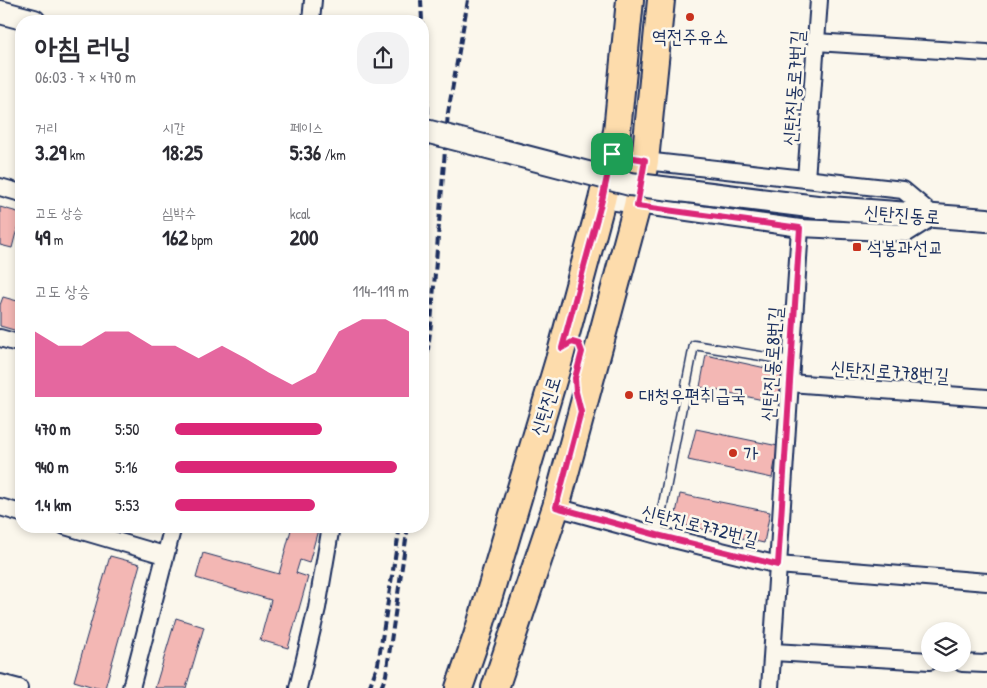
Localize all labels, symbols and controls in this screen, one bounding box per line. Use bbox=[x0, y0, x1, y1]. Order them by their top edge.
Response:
marker: 역전주유소 bbox=[684, 11, 696, 23]
place label: 역전주유소 bbox=[652, 23, 728, 49]
text: 아침 러닝 bbox=[35, 28, 132, 66]
street label: 신탄진동로7번길 bbox=[776, 29, 810, 147]
button: share bbox=[357, 32, 409, 84]
text: 06:03 · 7 × 470 m bbox=[35, 66, 136, 88]
text: 거리 bbox=[35, 118, 58, 137]
text: 시간 bbox=[162, 118, 185, 137]
text: 페이스 bbox=[290, 118, 323, 137]
pin bbox=[591, 133, 633, 175]
text: 3.29 bbox=[35, 138, 66, 167]
text: 18:25 bbox=[162, 138, 203, 167]
text: 5:36 bbox=[290, 138, 321, 167]
icon: arrive bbox=[598, 140, 626, 168]
text: km bbox=[66, 145, 85, 164]
text: /km bbox=[321, 145, 346, 164]
street label: 신탄진동로 bbox=[863, 198, 941, 230]
text: 고도 상승 bbox=[35, 203, 83, 222]
text: 심박수 bbox=[162, 203, 196, 222]
text: kcal bbox=[290, 204, 310, 223]
text: 49 bbox=[35, 223, 51, 252]
text: 162 bbox=[162, 223, 188, 252]
text: 200 bbox=[290, 223, 318, 252]
text: m bbox=[51, 230, 63, 249]
text: bpm bbox=[188, 230, 213, 249]
place label: 석봉과선교 bbox=[867, 234, 943, 260]
marker: 석봉과선교 bbox=[851, 241, 863, 253]
text: 고도 상승 bbox=[35, 280, 90, 302]
text: 114–119 m bbox=[353, 280, 409, 302]
street label: 신탄진동로8번길 bbox=[754, 306, 788, 422]
street label: 신탄진로778번길 bbox=[830, 354, 950, 388]
street label: 신탄진로 bbox=[524, 373, 566, 439]
place label: 대청우편취급국 bbox=[639, 382, 746, 408]
marker: 대청우편취급국 bbox=[623, 389, 635, 401]
text: 470 m bbox=[35, 418, 71, 440]
text: 5:50 bbox=[115, 418, 139, 440]
place label: 가 bbox=[743, 440, 759, 466]
marker: 가 bbox=[727, 447, 739, 459]
text: 940 m bbox=[35, 456, 69, 478]
text: 5:16 bbox=[115, 456, 138, 478]
text: 1.4 km bbox=[35, 494, 71, 516]
text: 5:53 bbox=[115, 494, 139, 516]
street label: 신탄진로772번길 bbox=[639, 498, 761, 552]
map controls bbox=[921, 622, 971, 672]
button: layers bbox=[921, 622, 971, 672]

